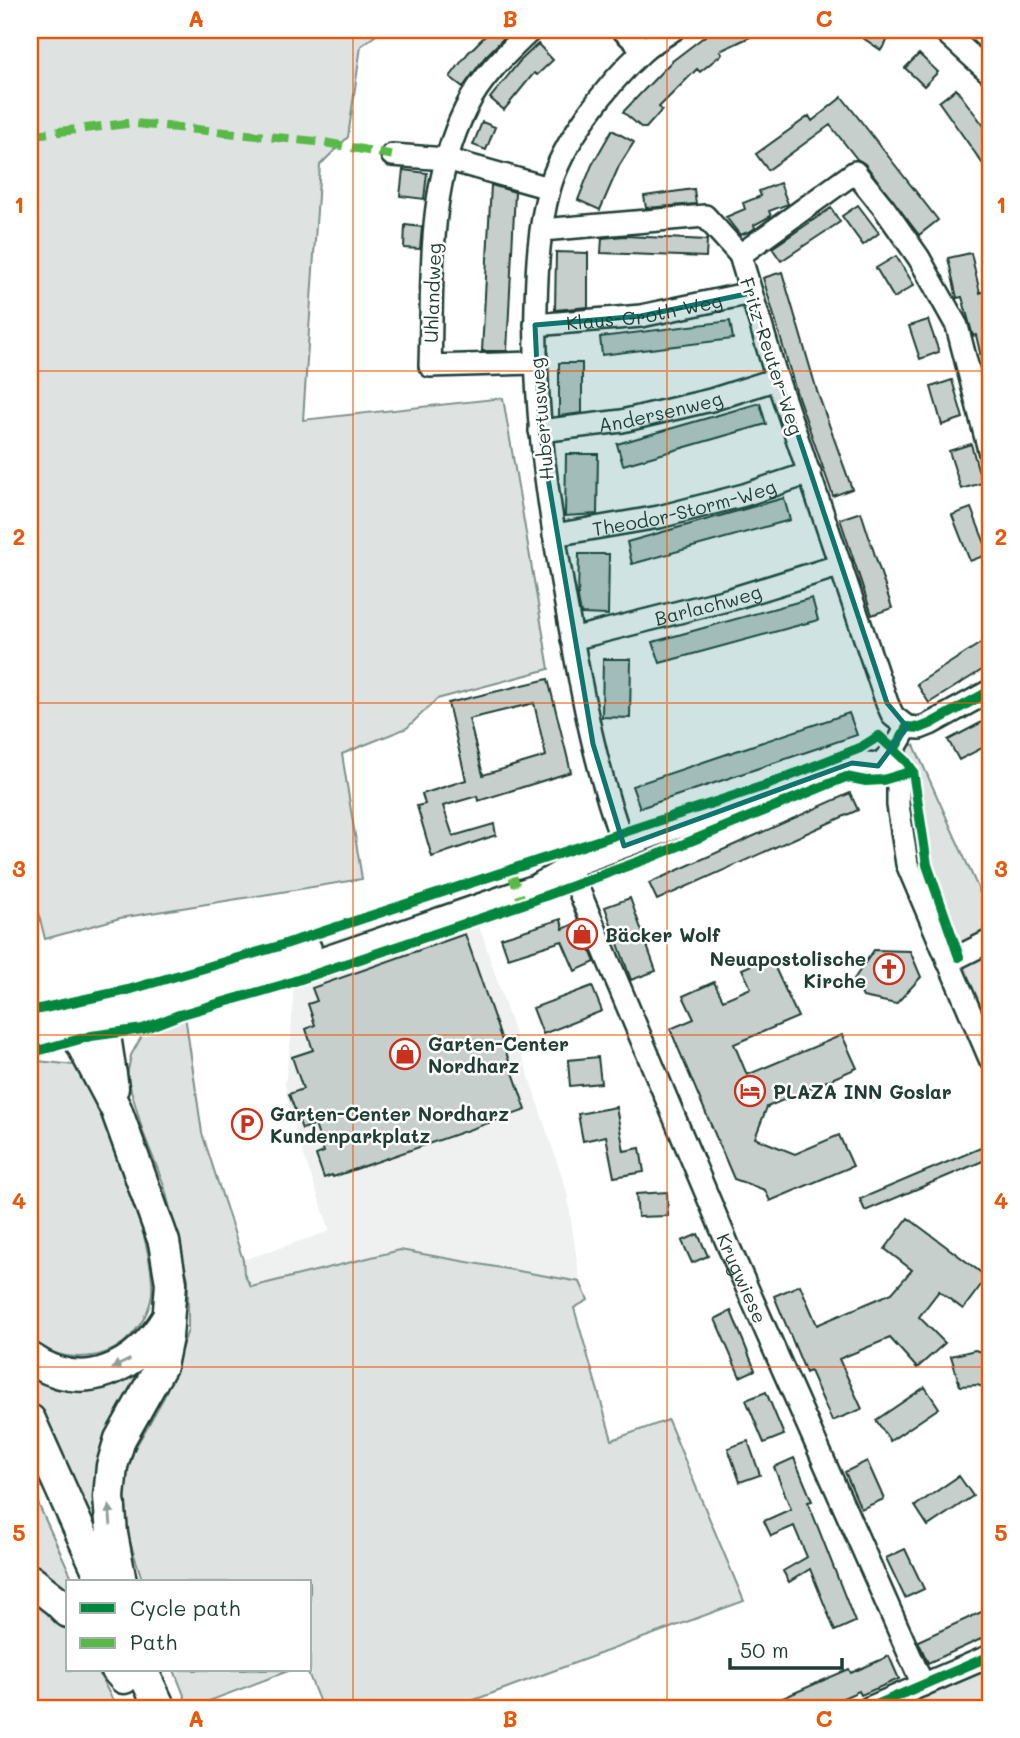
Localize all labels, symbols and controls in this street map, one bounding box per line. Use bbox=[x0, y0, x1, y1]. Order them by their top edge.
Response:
text: A bbox=[188, 3, 204, 33]
text: B bbox=[502, 3, 518, 33]
text: C bbox=[815, 3, 833, 33]
text: 1 bbox=[14, 189, 24, 219]
text: 1 bbox=[996, 189, 1006, 219]
street label: Uhlandweg bbox=[418, 243, 446, 343]
street label: Fritz-Reuter-Weg bbox=[735, 274, 809, 438]
street label: Klaus-Groth-Weg bbox=[565, 287, 724, 335]
street label: Hubertusweg bbox=[523, 357, 559, 481]
street label: Andersenweg bbox=[597, 385, 725, 436]
street label: Theodor-Storm-Weg bbox=[590, 473, 779, 541]
text: 2 bbox=[13, 521, 25, 551]
text: 2 bbox=[995, 521, 1007, 551]
street label: Barlachweg bbox=[652, 578, 764, 630]
text: 3 bbox=[12, 853, 26, 883]
text: 3 bbox=[994, 853, 1008, 883]
shop icon: Bäcker Wolf bbox=[565, 917, 599, 951]
place label: Bäcker Wolf bbox=[605, 922, 721, 947]
place label: Neuapostolische Kirche bbox=[710, 946, 866, 993]
church icon: Neuapostolische Kirche bbox=[872, 952, 906, 986]
place label: Garten-Center Nordharz bbox=[428, 1031, 569, 1078]
shop icon: Garten-Center Nordharz bbox=[388, 1037, 422, 1071]
hotel icon: PLAZA INN Goslar bbox=[733, 1074, 767, 1108]
place label: PLAZA INN Goslar bbox=[773, 1079, 952, 1104]
place label: Garten-Center Nordharz Kundenparkplatz bbox=[270, 1101, 509, 1148]
parking icon: Garten-Center Nordharz Kundenparkplatz bbox=[230, 1107, 264, 1141]
text: 4 bbox=[12, 1185, 26, 1215]
text: 4 bbox=[994, 1185, 1008, 1215]
street label: Krugwiese bbox=[712, 1229, 773, 1327]
one-way arrow bbox=[111, 1359, 131, 1370]
one-way arrow bbox=[104, 1504, 115, 1526]
text: 5 bbox=[12, 1517, 26, 1547]
text: 5 bbox=[994, 1517, 1008, 1547]
legend bbox=[66, 1580, 312, 1672]
text: Cycle path bbox=[130, 1594, 240, 1621]
scale bar bbox=[730, 1626, 842, 1670]
text: Path bbox=[130, 1628, 177, 1655]
text: 50 m bbox=[740, 1636, 789, 1663]
text: A bbox=[188, 1703, 204, 1733]
text: B bbox=[502, 1703, 518, 1733]
text: C bbox=[815, 1703, 833, 1733]

